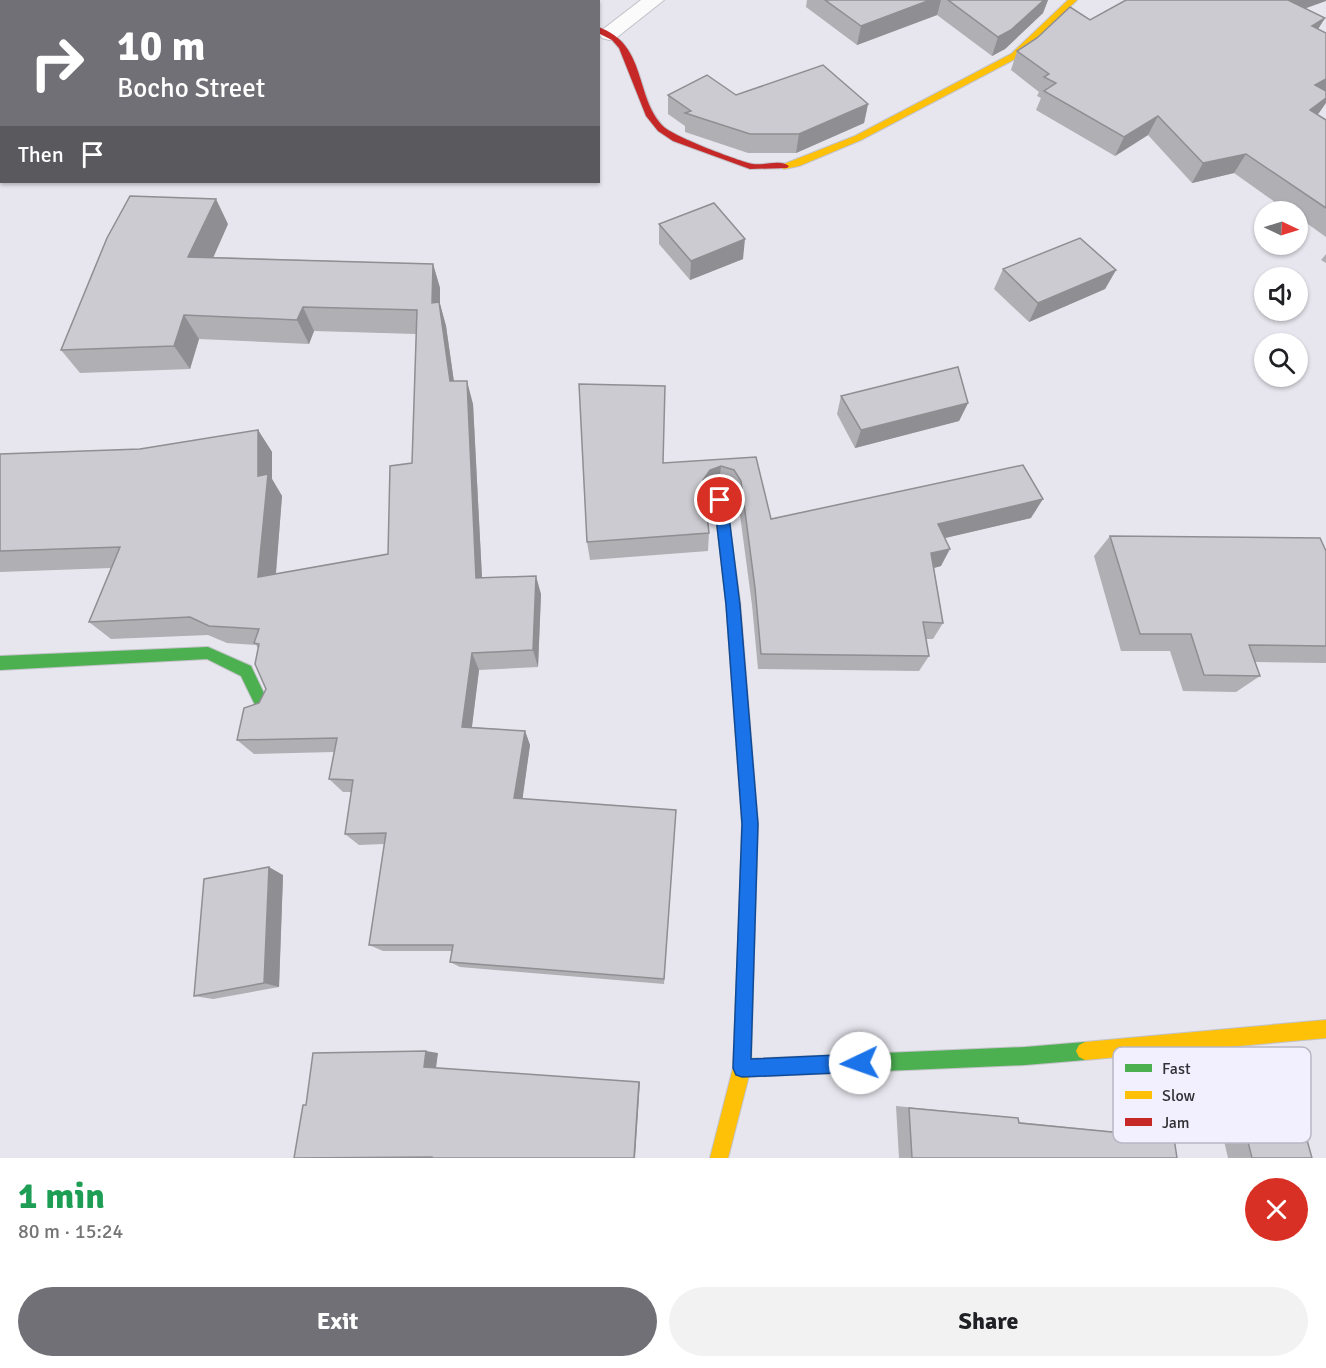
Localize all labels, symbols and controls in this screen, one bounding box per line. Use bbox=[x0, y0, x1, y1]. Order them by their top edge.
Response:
text: 10 m bbox=[117, 21, 206, 72]
icon: right bbox=[18, 24, 96, 102]
text: Bocho Street bbox=[117, 72, 265, 105]
icon: arrive bbox=[76, 138, 109, 171]
text: Then bbox=[18, 141, 64, 168]
north arrow bbox=[1254, 201, 1308, 255]
map controls bbox=[1254, 201, 1308, 387]
button: sound bbox=[1254, 267, 1308, 321]
button: search bbox=[1254, 333, 1308, 387]
pin bbox=[694, 474, 745, 525]
icon: arrive bbox=[703, 483, 736, 516]
position arrow bbox=[828, 1031, 892, 1095]
legend bbox=[1113, 1047, 1311, 1143]
text: Fast bbox=[1162, 1059, 1191, 1079]
text: Slow bbox=[1162, 1086, 1196, 1106]
text: Jam bbox=[1162, 1113, 1190, 1133]
text: 1 min bbox=[18, 1174, 105, 1219]
button: close bbox=[1245, 1178, 1308, 1241]
text: 80 m · 15:24 bbox=[18, 1219, 123, 1244]
button: Exit bbox=[18, 1287, 657, 1356]
button: Share bbox=[669, 1287, 1308, 1356]

